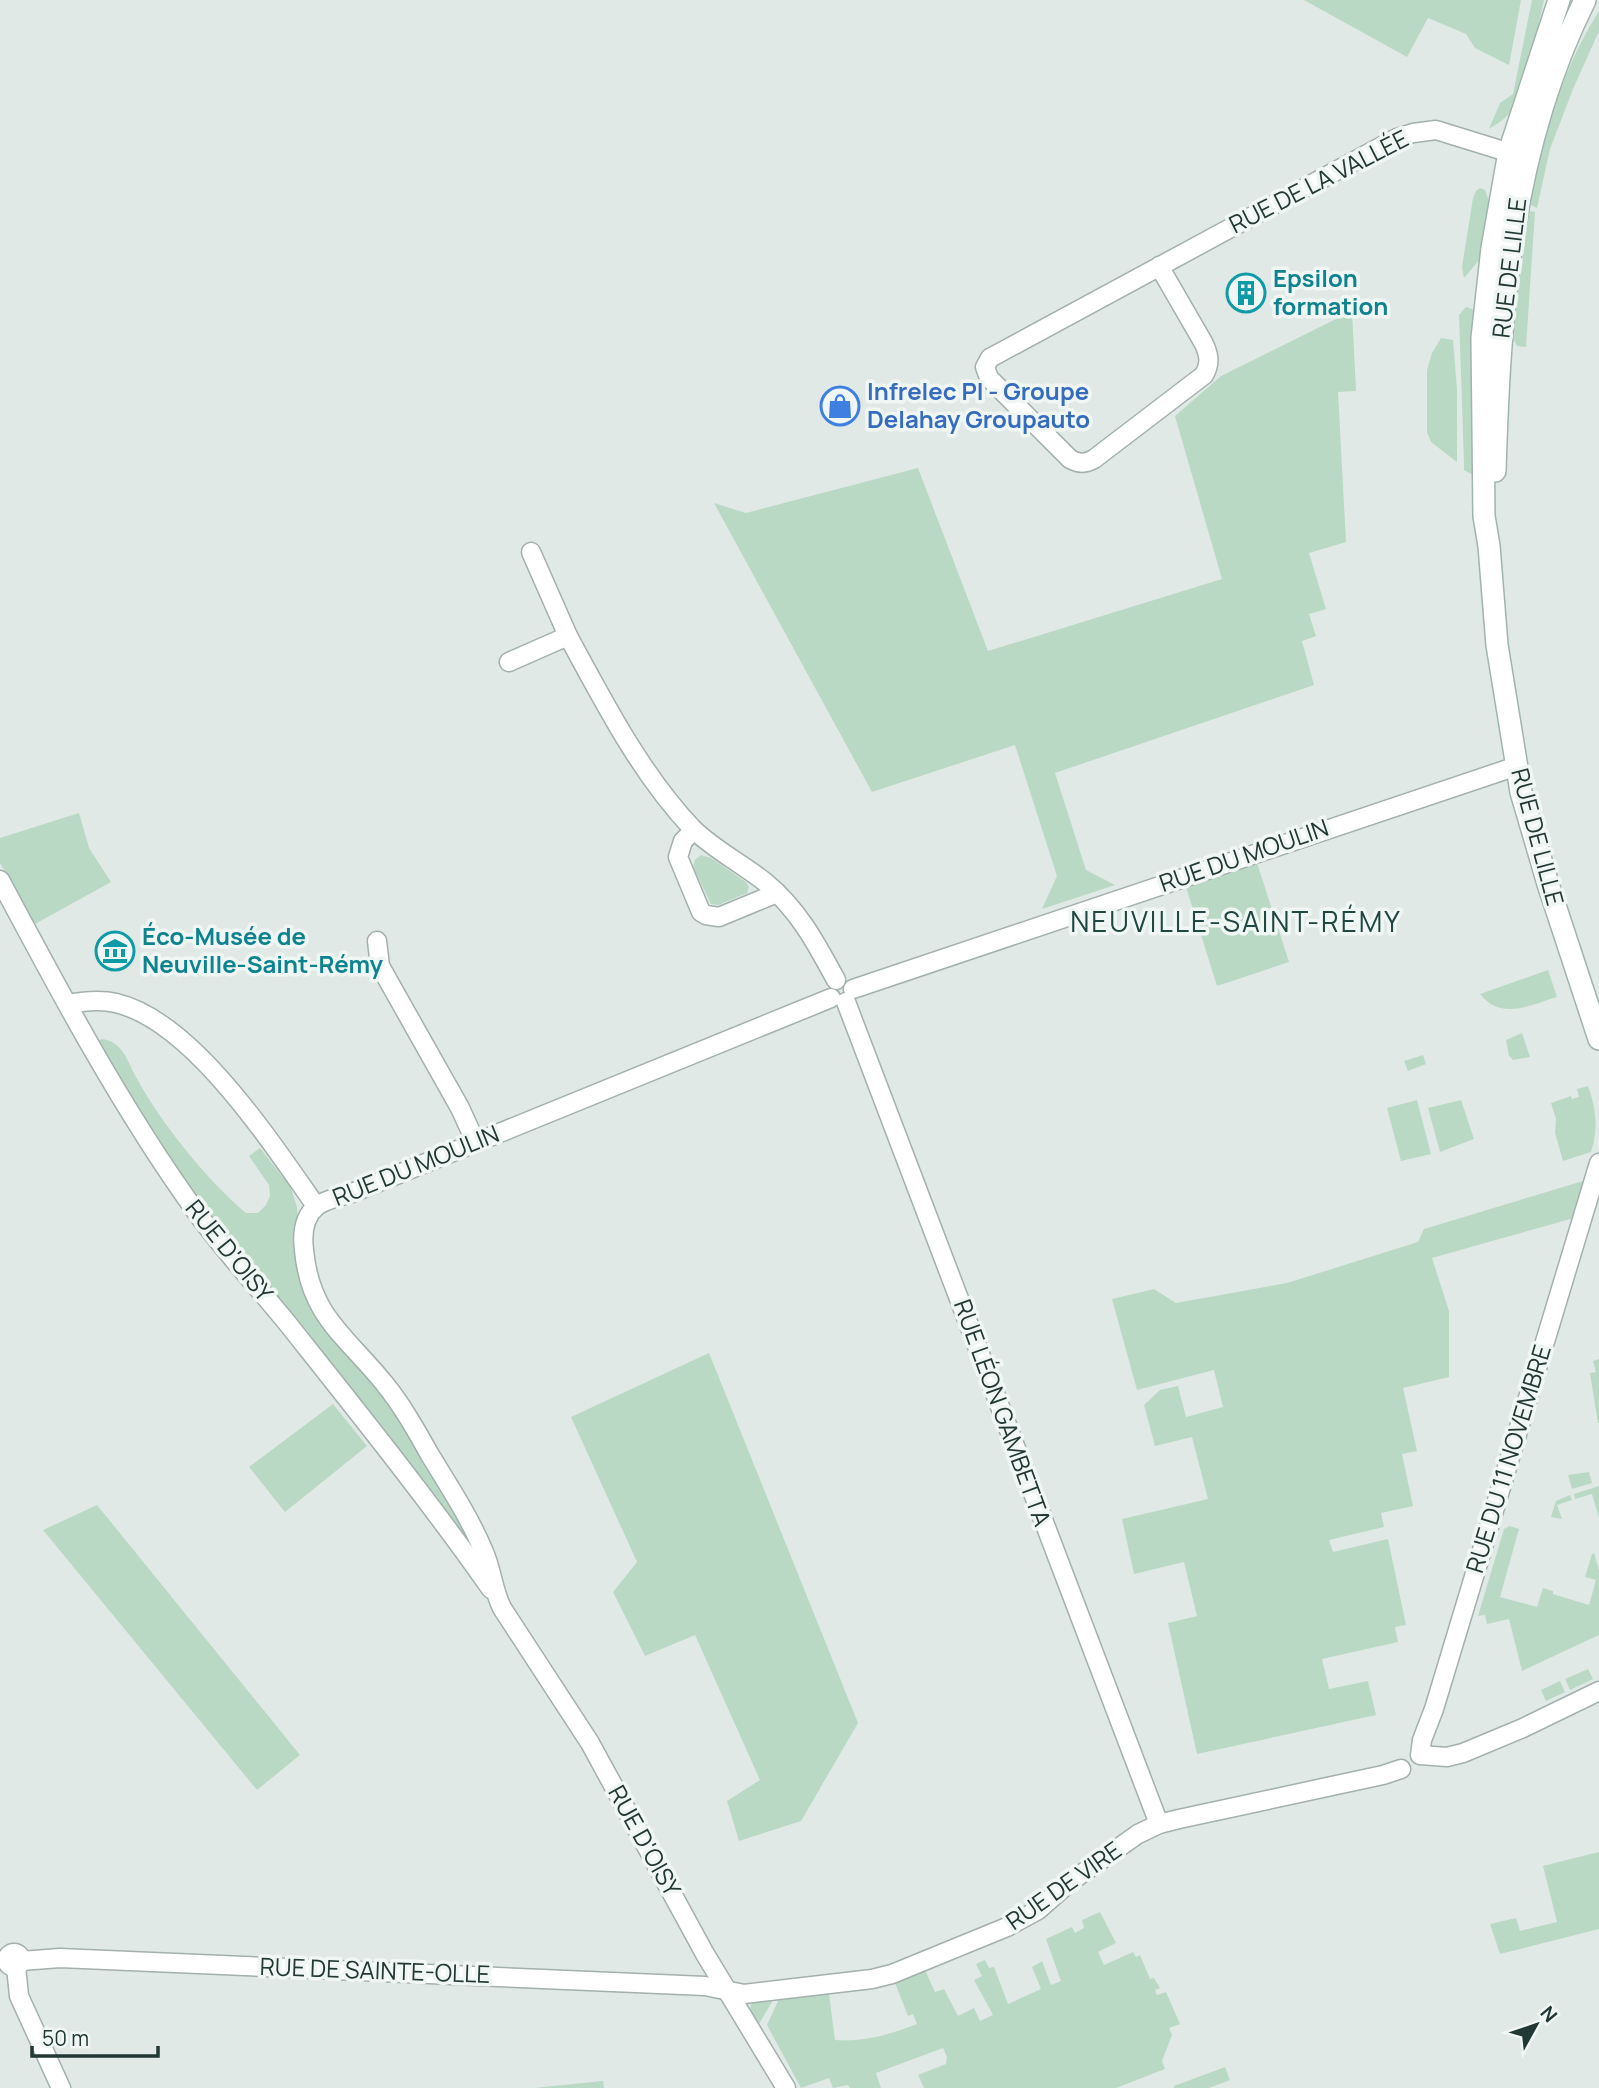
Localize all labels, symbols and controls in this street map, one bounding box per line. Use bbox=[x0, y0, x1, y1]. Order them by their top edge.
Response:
street label: RUE DE LA VALLÉE bbox=[1223, 121, 1414, 240]
street label: RUE DE LILLE bbox=[1484, 196, 1533, 340]
place label: Epsilon formation bbox=[1273, 261, 1388, 322]
building icon: Epsilon formation bbox=[1225, 272, 1267, 314]
place label: Infrelec Pl - Groupe Delahay Groupauto bbox=[867, 374, 1090, 435]
shop icon: Infrelec Pl - Groupe Delahay Groupauto bbox=[819, 385, 861, 427]
street label: RUE DE LILLE bbox=[1504, 764, 1573, 909]
street label: RUE DU MOULIN bbox=[1155, 810, 1333, 899]
district label: NEUVILLE-SAINT-RÉMY bbox=[1070, 902, 1402, 940]
place label: Éco-Musée de Neuville-Saint-Rémy bbox=[142, 919, 384, 980]
museum icon: Éco-Musée de Neuville-Saint-Rémy bbox=[94, 930, 136, 972]
street label: RUE DU MOULIN bbox=[327, 1116, 504, 1213]
street label: RUE D'OISY bbox=[179, 1192, 282, 1308]
street label: RUE LÉON GAMBETTA bbox=[947, 1294, 1060, 1531]
street label: RUE DU 11 NOVEMBRE bbox=[1457, 1341, 1558, 1577]
street label: RUE D'OISY bbox=[601, 1779, 690, 1902]
street label: RUE DE VIRE bbox=[999, 1833, 1127, 1937]
street label: RUE DE SAINTE-OLLE bbox=[259, 1949, 491, 1990]
north arrow bbox=[1501, 1990, 1571, 2060]
text: N bbox=[1535, 2000, 1563, 2028]
scale bar bbox=[32, 2014, 158, 2058]
text: 50 m bbox=[42, 2024, 89, 2052]

